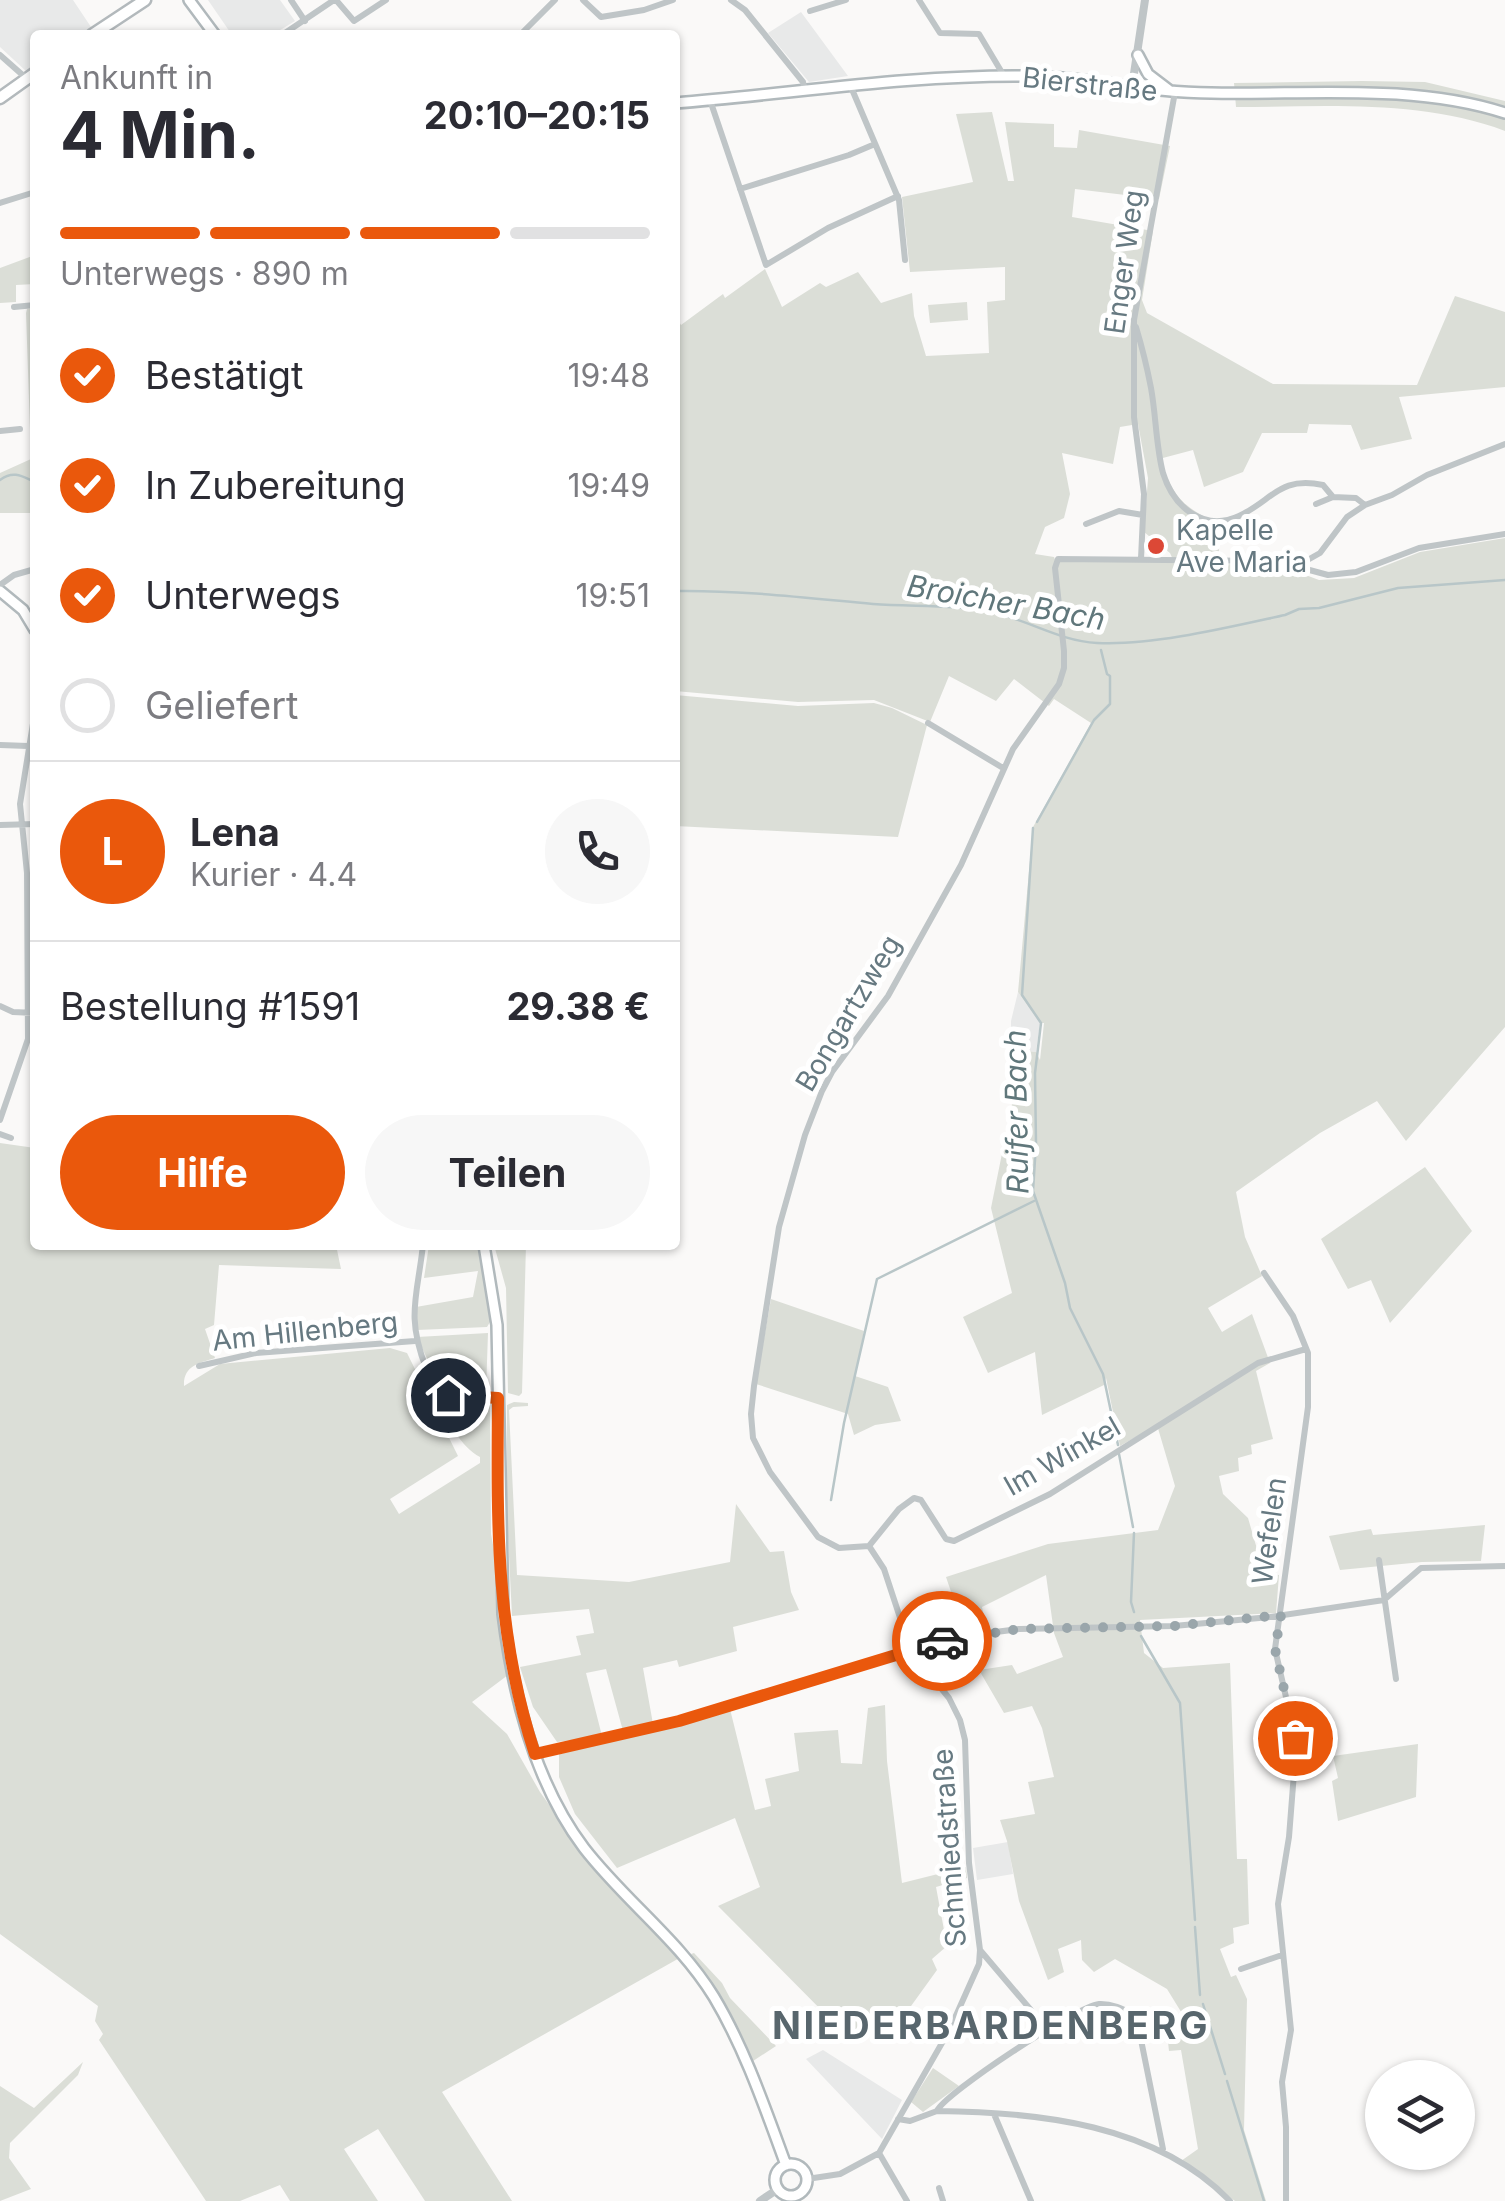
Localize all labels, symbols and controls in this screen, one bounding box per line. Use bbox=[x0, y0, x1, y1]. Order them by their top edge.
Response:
text: Ankunft in bbox=[60, 58, 213, 97]
street label: Bierstraße bbox=[1021, 60, 1159, 108]
text: 20:10–20:15 bbox=[424, 92, 650, 138]
text: 4 Min. bbox=[60, 95, 260, 174]
street label: Enger Weg bbox=[1097, 188, 1151, 336]
text: Unterwegs · 890 m bbox=[60, 254, 349, 293]
icon: check bbox=[60, 348, 115, 403]
text: Bestätigt bbox=[145, 352, 303, 398]
text: 19:48 bbox=[567, 356, 650, 395]
icon: check bbox=[60, 458, 115, 513]
text: In Zubereitung bbox=[145, 462, 406, 508]
text: 19:49 bbox=[567, 466, 650, 505]
place label: Kapelle Ave Maria bbox=[1176, 513, 1307, 579]
marker: Kapelle Ave Maria bbox=[1145, 535, 1167, 557]
water label: Broicher Bach bbox=[904, 567, 1108, 637]
icon: check bbox=[60, 568, 115, 623]
text: Unterwegs bbox=[145, 572, 341, 618]
text: 19:51 bbox=[575, 576, 650, 615]
text: Geliefert bbox=[145, 682, 299, 728]
button: phone bbox=[545, 799, 650, 904]
text: Lena bbox=[190, 809, 280, 855]
text: L bbox=[102, 828, 123, 874]
text: Kurier · 4.4 bbox=[190, 855, 357, 894]
street label: Bongartzweg bbox=[788, 929, 908, 1097]
text: Bestellung #1591 bbox=[60, 983, 360, 1029]
text: 29.38 € bbox=[506, 983, 650, 1029]
water label: Ruifer Bach bbox=[997, 1029, 1035, 1195]
button: Hilfe bbox=[60, 1115, 345, 1230]
button: Teilen bbox=[365, 1115, 650, 1230]
street label: Am Hillenberg bbox=[210, 1304, 400, 1358]
pin bbox=[406, 1353, 491, 1438]
icon: home bbox=[421, 1368, 476, 1423]
street label: Im Winkel bbox=[998, 1409, 1126, 1503]
street label: Wefelen bbox=[1245, 1475, 1293, 1587]
courier bbox=[892, 1591, 992, 1691]
icon: car bbox=[915, 1614, 970, 1669]
pin bbox=[1253, 1696, 1338, 1781]
icon: bag bbox=[1268, 1711, 1323, 1766]
street label: Schmiedstraße bbox=[925, 1748, 973, 1948]
district label: NIEDERBARDENBERG bbox=[772, 2002, 1210, 2048]
map controls bbox=[1365, 2060, 1475, 2170]
button: layers bbox=[1365, 2060, 1475, 2170]

